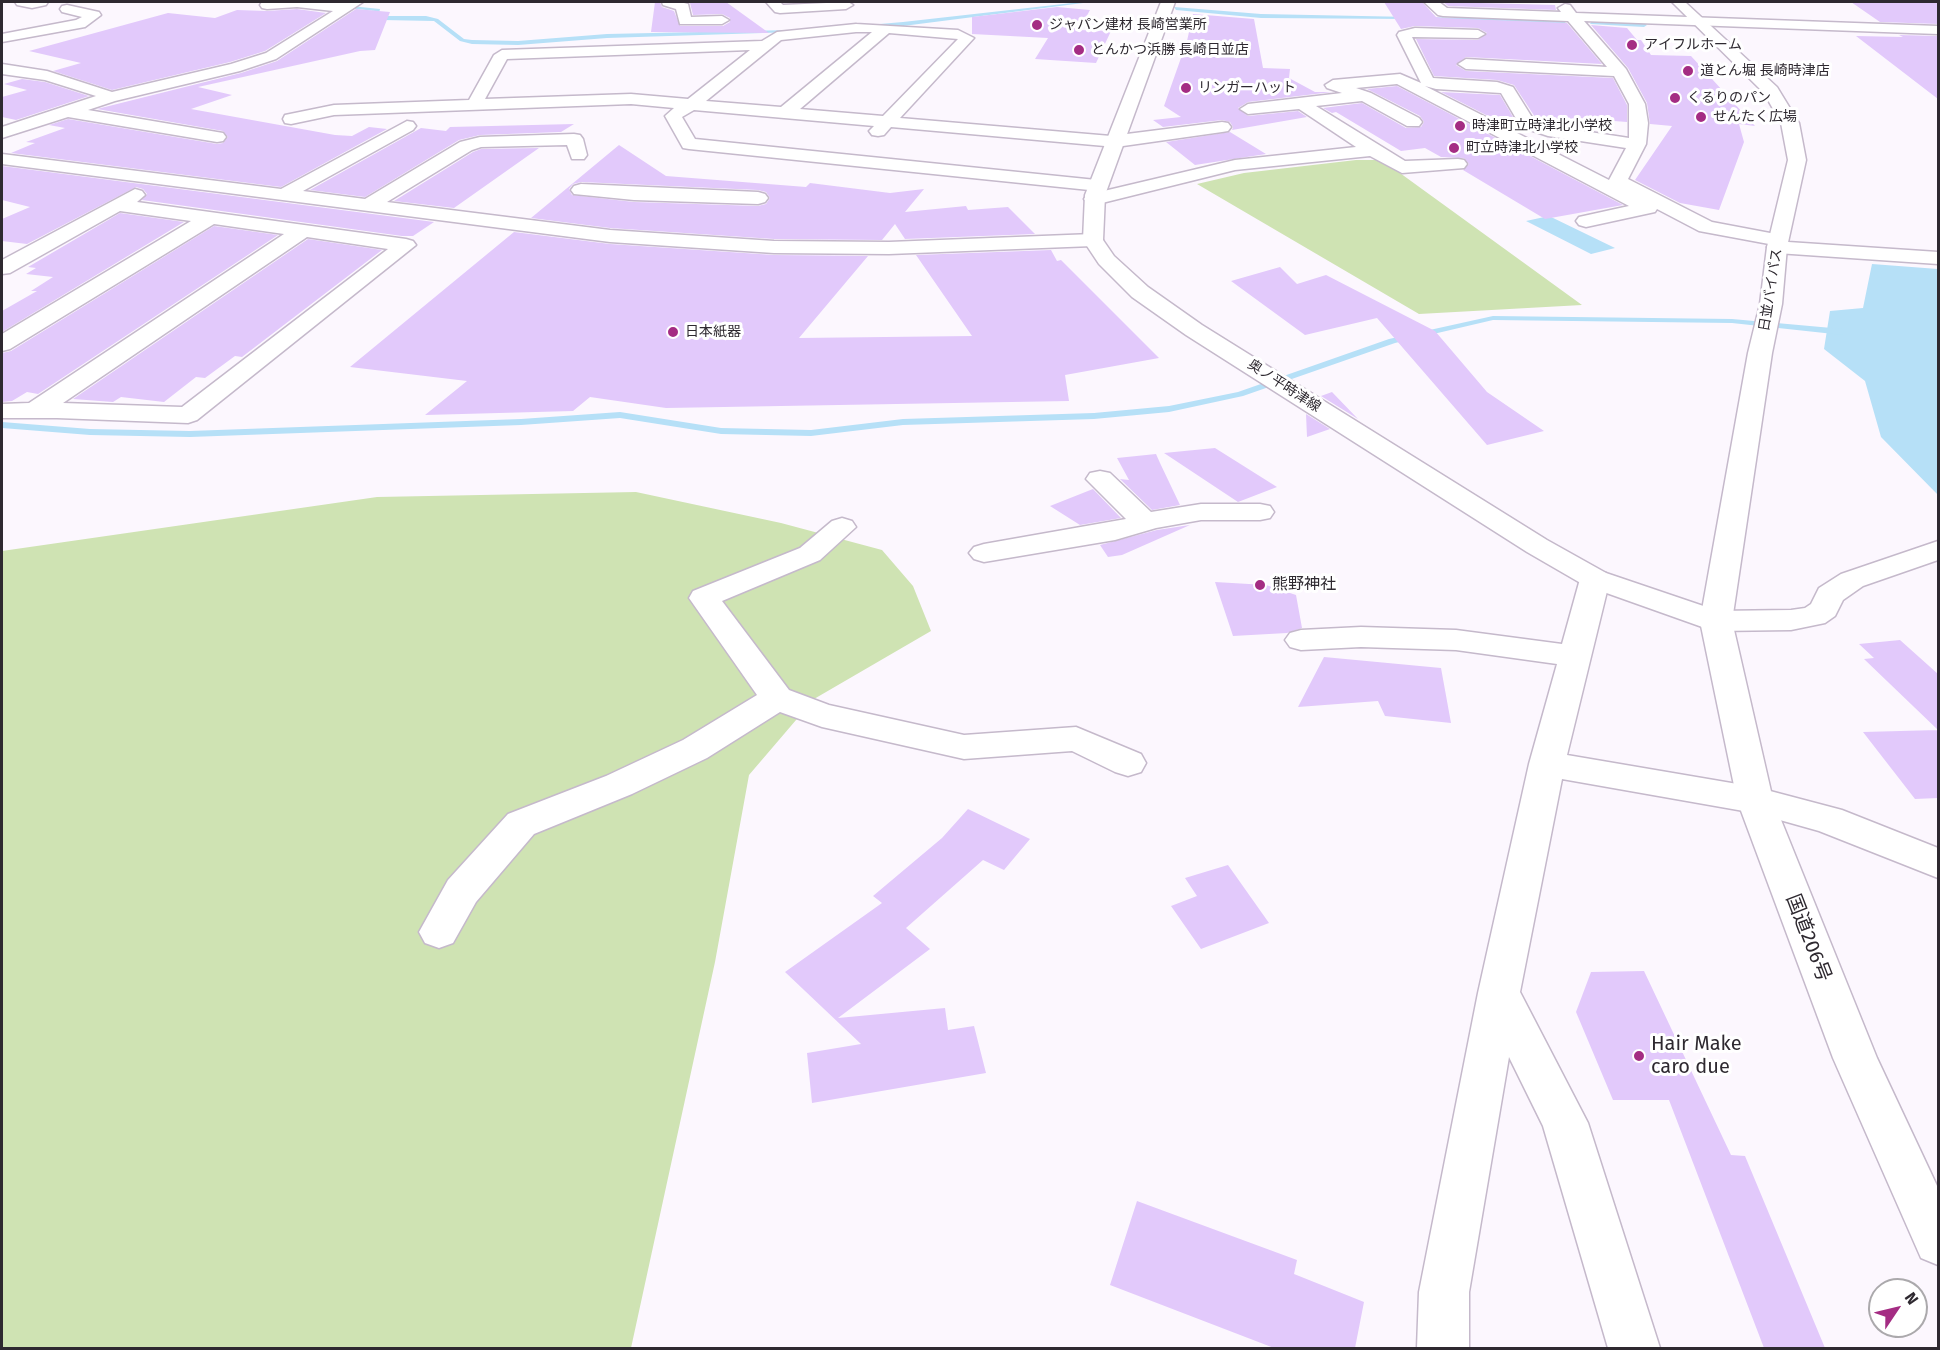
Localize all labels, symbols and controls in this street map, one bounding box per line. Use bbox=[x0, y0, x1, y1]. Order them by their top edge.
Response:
place label: ジャパン建材 長崎営業所 bbox=[1049, 17, 1207, 33]
marker: ジャパン建材 長崎営業所 bbox=[1030, 18, 1044, 32]
place label: アイフルホーム bbox=[1644, 37, 1742, 53]
marker: アイフルホーム bbox=[1625, 38, 1639, 52]
place label: とんかつ浜勝 長崎日並店 bbox=[1091, 42, 1249, 58]
marker: とんかつ浜勝 長崎日並店 bbox=[1072, 43, 1086, 57]
place label: 道とん堀 長崎時津店 bbox=[1700, 63, 1830, 79]
marker: 道とん堀 長崎時津店 bbox=[1681, 64, 1695, 78]
place label: リンガーハット bbox=[1198, 80, 1296, 96]
marker: リンガーハット bbox=[1179, 81, 1193, 95]
place label: くるりのパン bbox=[1687, 90, 1771, 106]
marker: くるりのパン bbox=[1668, 91, 1682, 105]
place label: せんたく広場 bbox=[1713, 109, 1797, 125]
marker: せんたく広場 bbox=[1694, 110, 1708, 124]
place label: 時津町立時津北小学校 bbox=[1472, 118, 1612, 134]
marker: 時津町立時津北小学校 bbox=[1453, 119, 1467, 133]
place label: 町立時津北小学校 bbox=[1466, 140, 1578, 156]
marker: 町立時津北小学校 bbox=[1447, 141, 1461, 155]
street label: 日並バイパス bbox=[1756, 247, 1786, 333]
place label: 日本紙器 bbox=[685, 324, 741, 340]
marker: 日本紙器 bbox=[666, 325, 680, 339]
street label: 奥ノ平時津線 bbox=[1244, 356, 1324, 416]
place label: 熊野神社 bbox=[1272, 575, 1336, 595]
marker: 熊野神社 bbox=[1253, 578, 1267, 592]
street label: 国道206号 bbox=[1780, 891, 1836, 985]
place label: Hair Make caro due bbox=[1651, 1032, 1742, 1079]
marker: Hair Make caro due bbox=[1632, 1049, 1646, 1063]
north arrow bbox=[1868, 1278, 1928, 1338]
text: N bbox=[1901, 1289, 1922, 1308]

